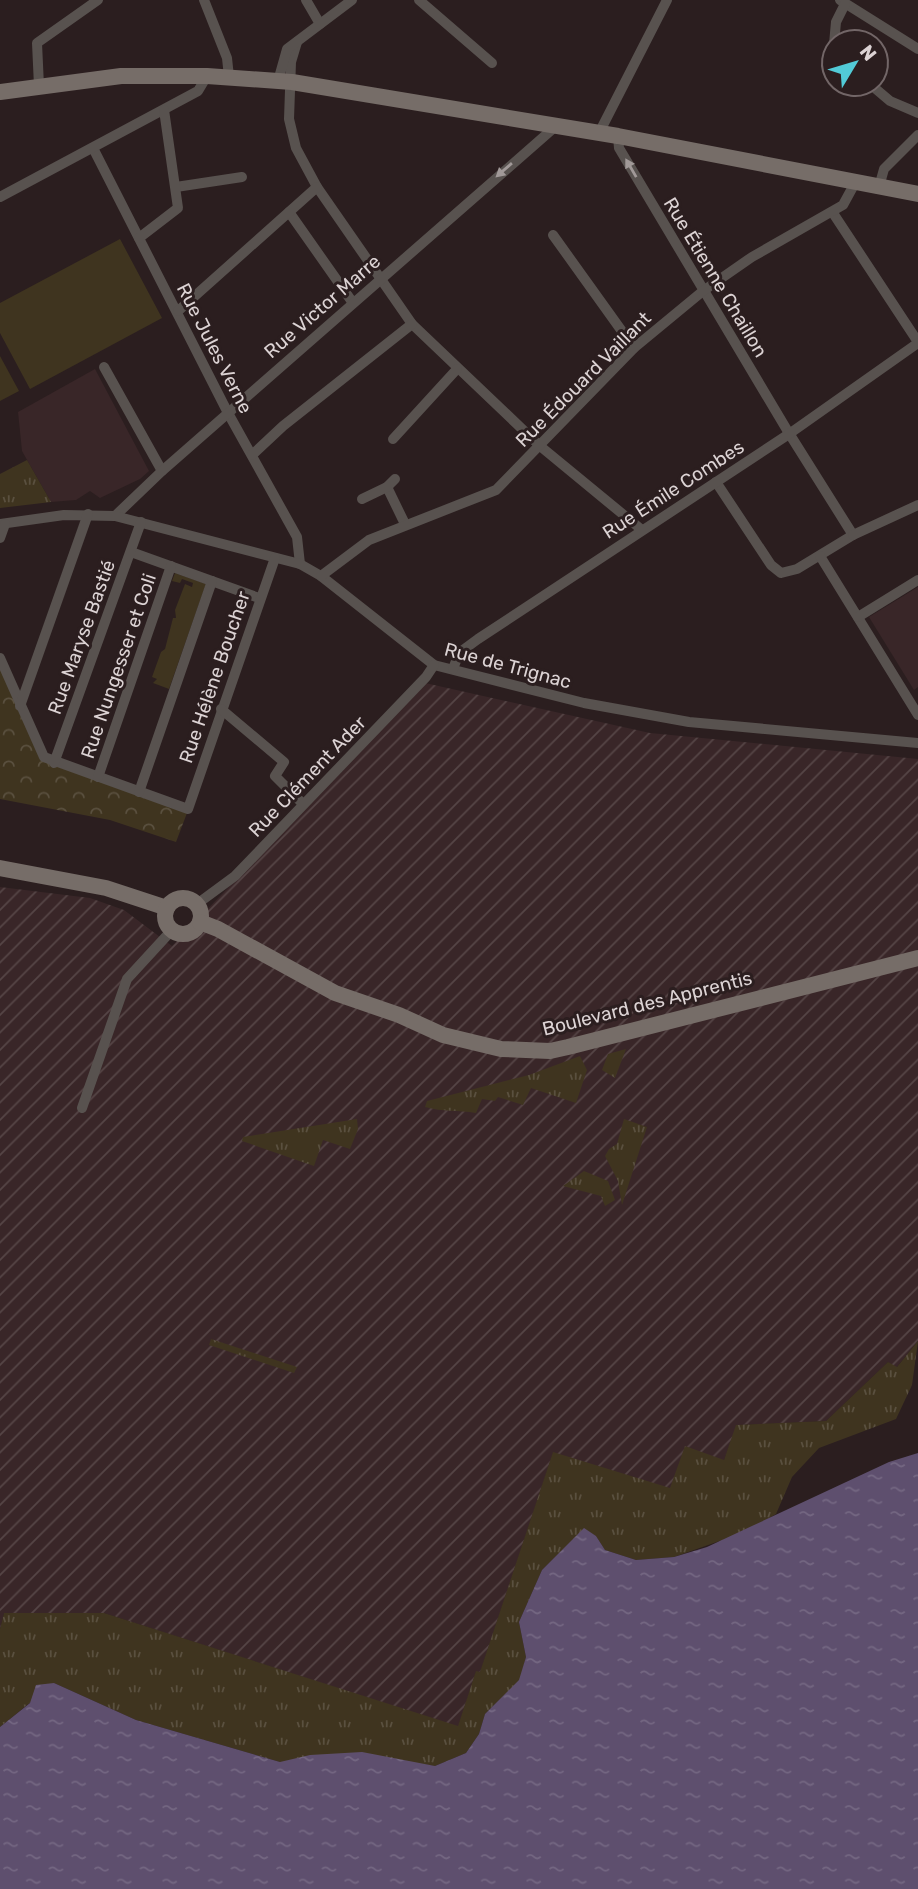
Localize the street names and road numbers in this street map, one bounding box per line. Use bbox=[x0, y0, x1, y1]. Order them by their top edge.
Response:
street label: Rue Étienne Chaillon bbox=[659, 193, 772, 361]
street label: Rue Victor Marre bbox=[260, 250, 385, 363]
street label: Rue Jules Verne bbox=[172, 279, 257, 417]
street label: Rue Édouard Vaillant bbox=[511, 306, 656, 452]
street label: Rue Émile Combes bbox=[598, 435, 748, 544]
street label: Rue Maryse Bastié bbox=[43, 557, 120, 718]
street label: Rue Nungesser et Coli bbox=[76, 571, 161, 762]
street label: Rue Hélène Boucher bbox=[174, 587, 255, 766]
street label: Rue de Trignac bbox=[442, 637, 574, 693]
street label: Rue Clément Ader bbox=[244, 710, 372, 842]
street label: Boulevard des Apprentis bbox=[540, 966, 754, 1041]

